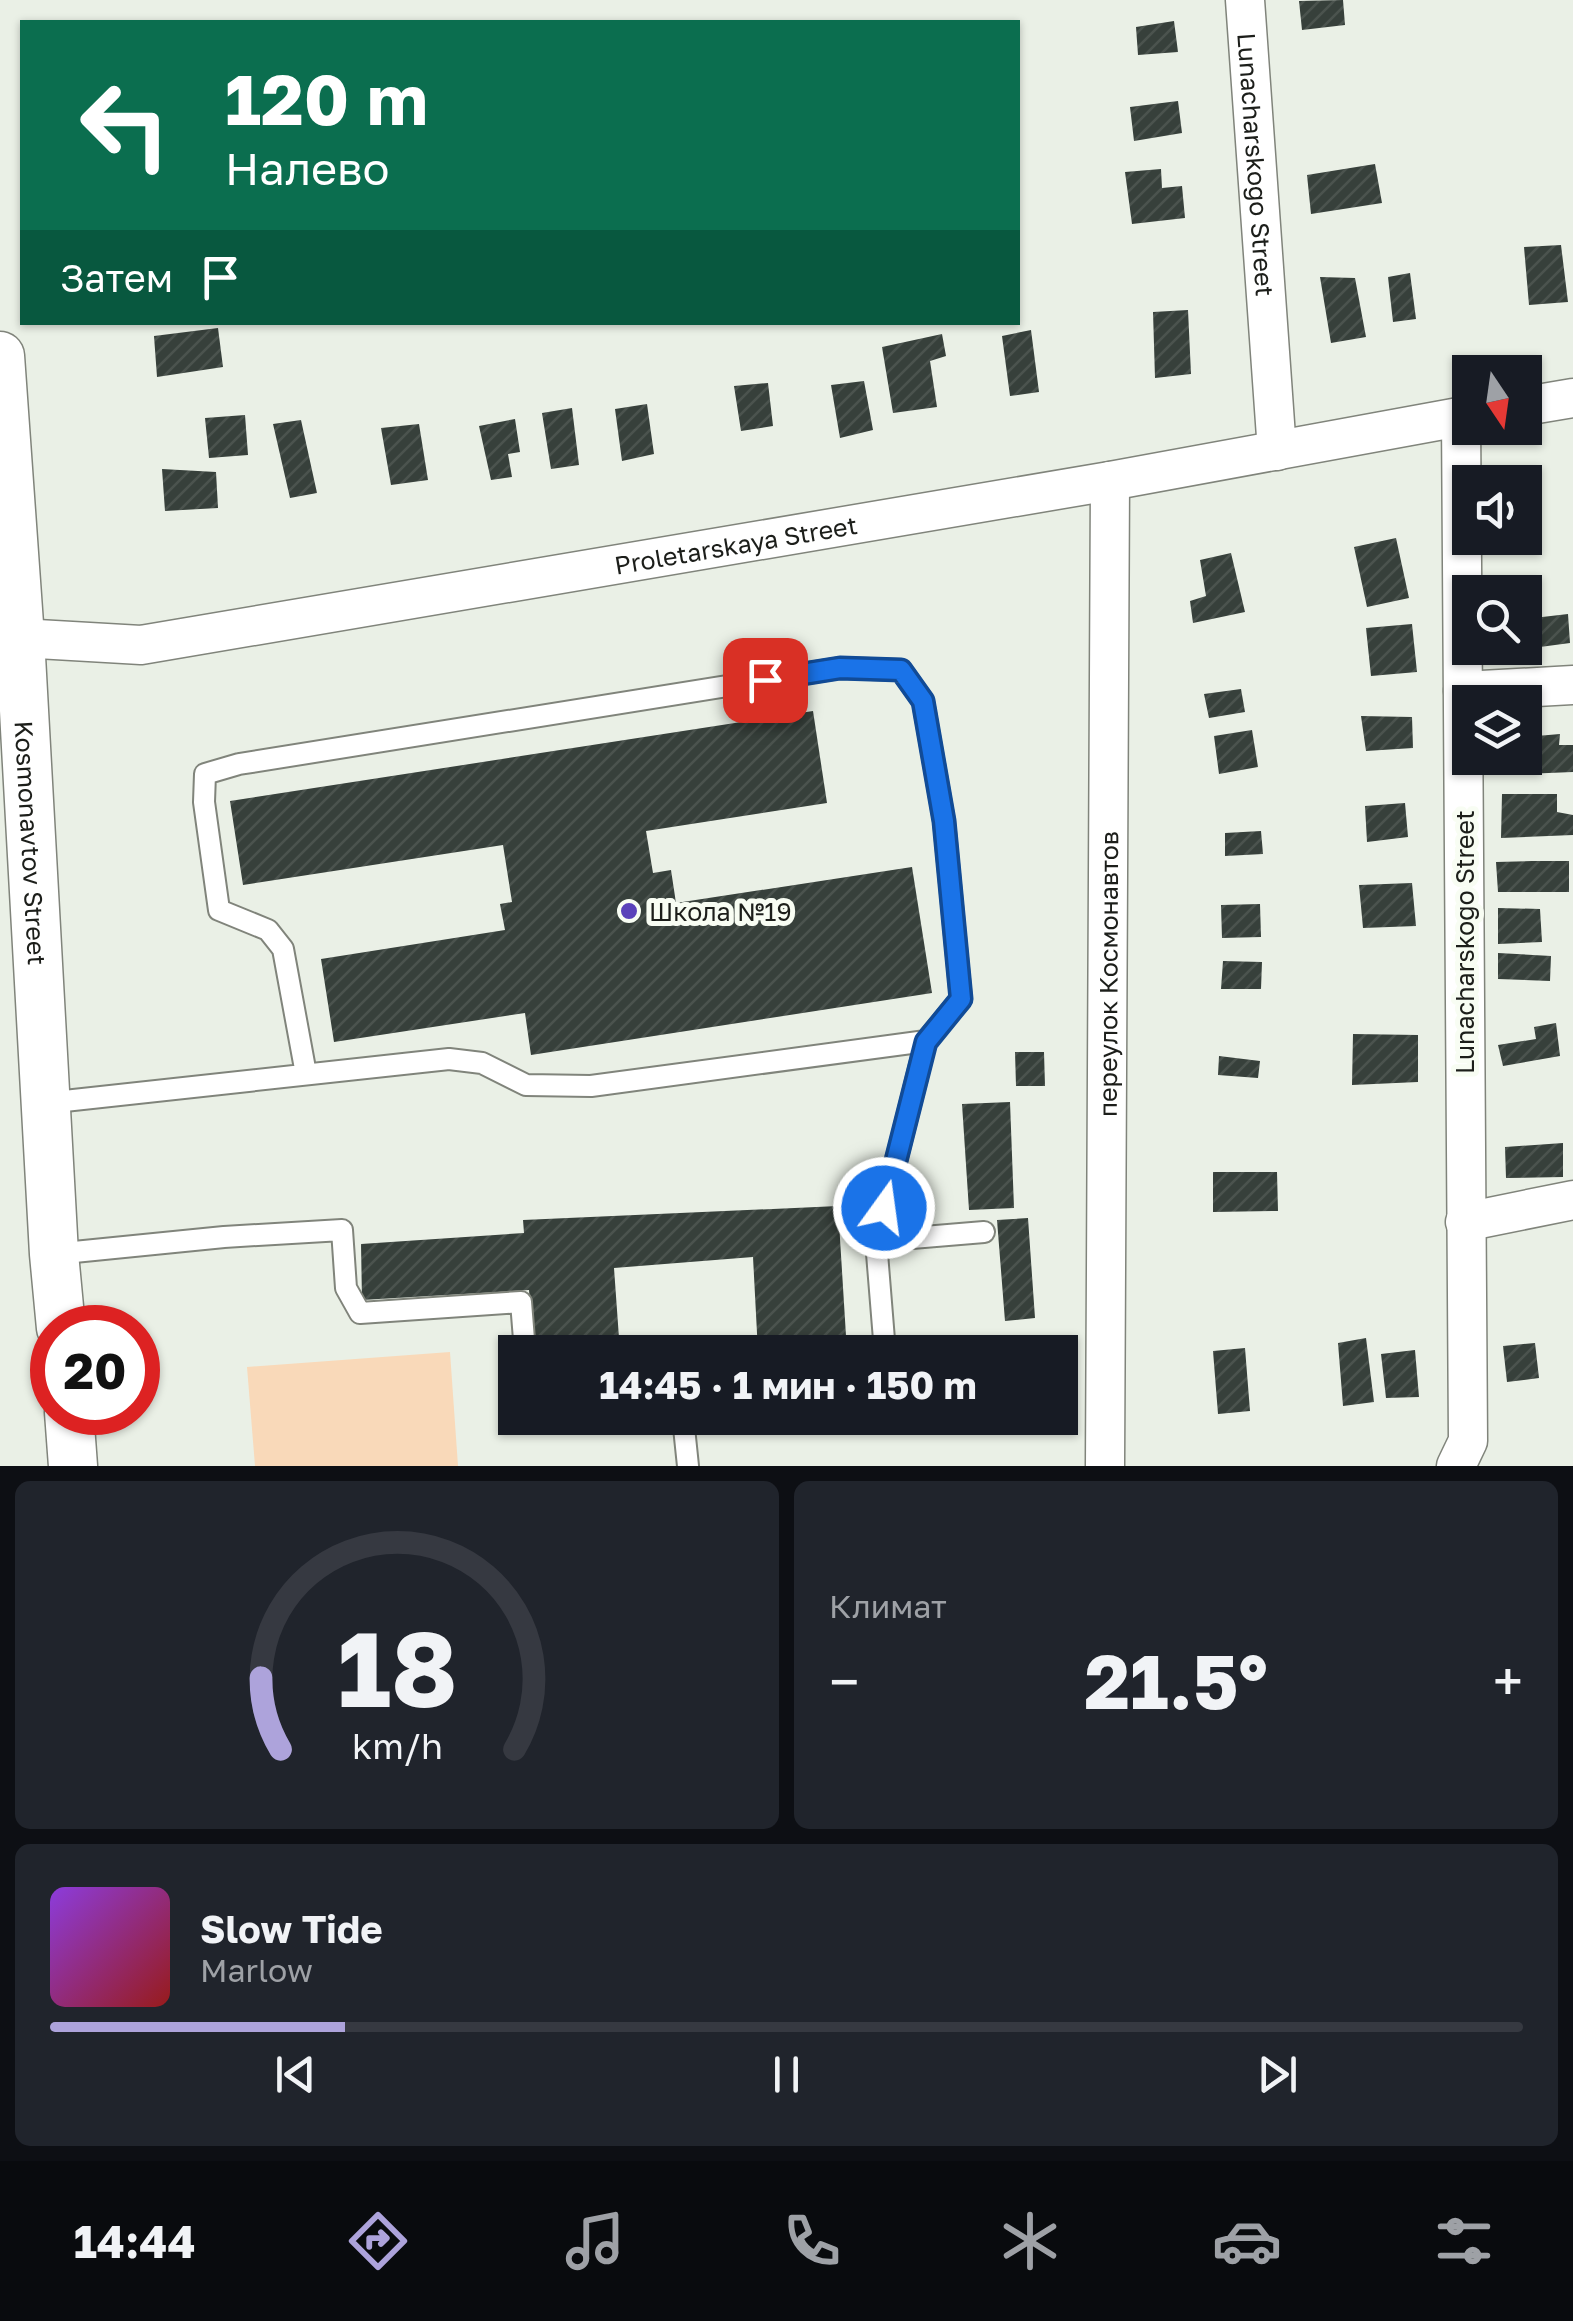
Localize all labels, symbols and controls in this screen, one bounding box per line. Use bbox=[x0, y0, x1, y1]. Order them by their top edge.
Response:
street label: Lunacharskogo Street bbox=[1232, 32, 1281, 297]
text: 120 m bbox=[225, 56, 428, 140]
icon: left bbox=[60, 60, 190, 190]
text: Налево bbox=[225, 141, 389, 195]
icon: arrive bbox=[193, 250, 248, 305]
text: Затем bbox=[60, 255, 173, 300]
north arrow bbox=[1452, 355, 1542, 445]
map controls bbox=[1452, 355, 1542, 775]
button: sound bbox=[1452, 465, 1542, 555]
street label: Proletarskaya Street bbox=[612, 509, 859, 580]
button: search bbox=[1452, 575, 1542, 665]
pin bbox=[723, 638, 808, 723]
icon: arrive bbox=[738, 653, 793, 708]
button: layers bbox=[1452, 685, 1542, 775]
street label: Kosmonavtov Street bbox=[9, 720, 54, 966]
street label: Lunacharskogo Street bbox=[1449, 810, 1480, 1074]
street label: переулок Космонавтов bbox=[1091, 831, 1124, 1117]
place label: Школа №19 bbox=[649, 896, 792, 927]
marker: Школа №19 bbox=[618, 900, 640, 922]
position arrow bbox=[832, 1156, 936, 1260]
speed limit sign: 20 bbox=[30, 1305, 160, 1435]
text: 14:45 · 1 мин · 150 m bbox=[599, 1362, 977, 1407]
text: Климат bbox=[829, 1587, 947, 1625]
text: 18 bbox=[337, 1605, 457, 1730]
text: 21.5° bbox=[1084, 1635, 1268, 1726]
text: − bbox=[829, 1648, 859, 1714]
text: + bbox=[1493, 1648, 1523, 1714]
text: km/h bbox=[352, 1724, 442, 1767]
text: Slow Tide bbox=[200, 1906, 383, 1951]
text: Marlow bbox=[200, 1951, 313, 1989]
icon: previous bbox=[268, 2047, 323, 2102]
icon: pause bbox=[759, 2047, 814, 2102]
icon: next bbox=[1250, 2047, 1305, 2102]
icon: directions bbox=[343, 2206, 413, 2276]
icon: music bbox=[560, 2206, 630, 2276]
icon: phone bbox=[777, 2206, 847, 2276]
icon: climate bbox=[995, 2206, 1065, 2276]
icon: car bbox=[1212, 2206, 1282, 2276]
icon: filters bbox=[1429, 2206, 1499, 2276]
text: 14:44 bbox=[74, 2214, 196, 2268]

